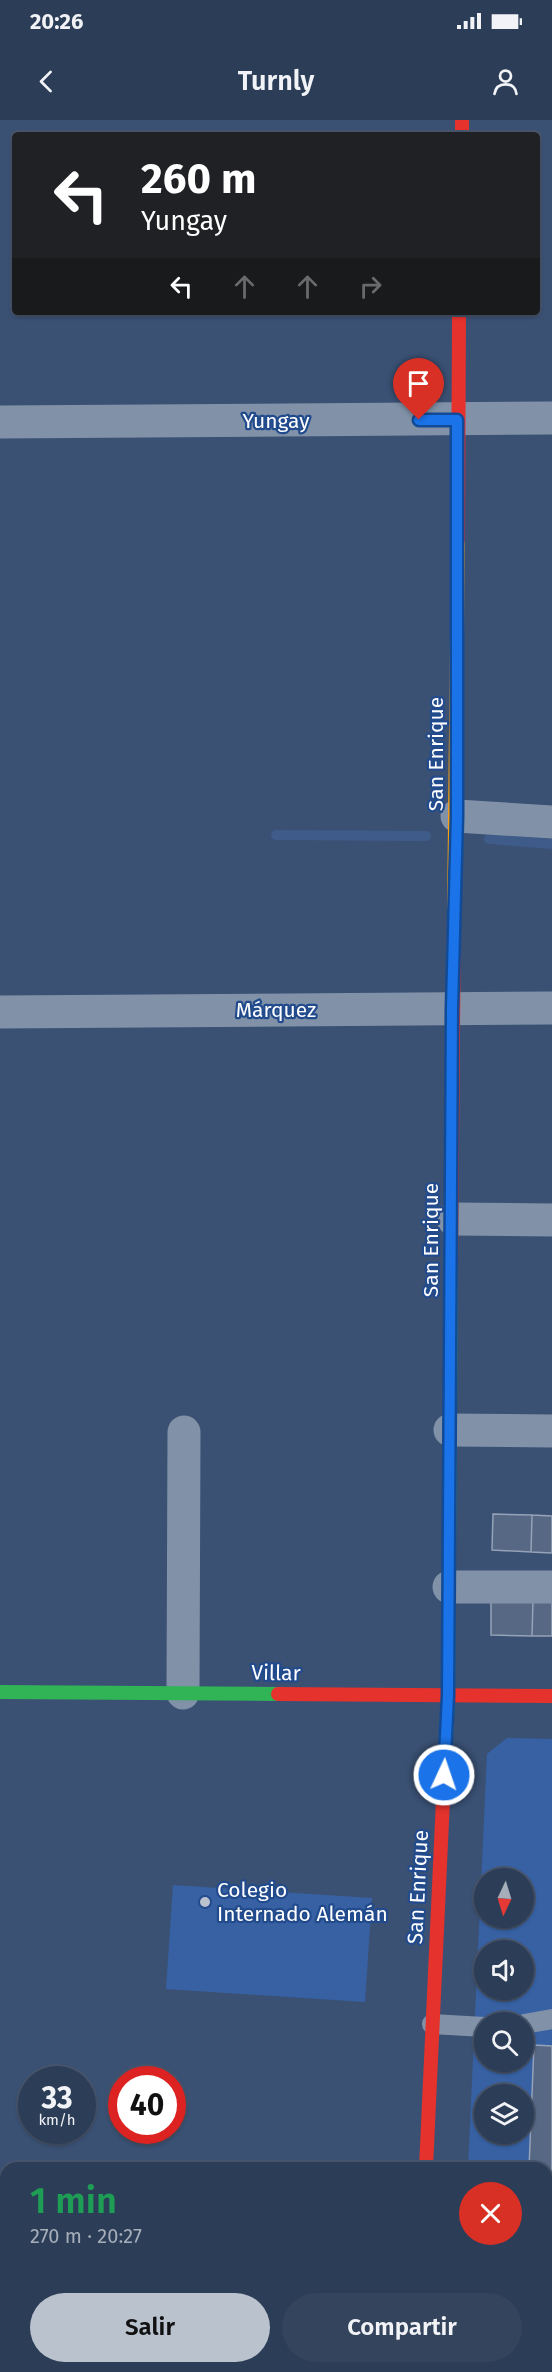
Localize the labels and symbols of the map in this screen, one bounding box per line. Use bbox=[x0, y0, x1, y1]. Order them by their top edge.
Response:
pin bbox=[393, 358, 444, 420]
street label: Yungay bbox=[242, 408, 310, 434]
street label: San Enrique bbox=[423, 697, 449, 811]
street label: Márquez bbox=[236, 997, 316, 1023]
street label: San Enrique bbox=[418, 1183, 444, 1297]
street label: Villar bbox=[251, 1660, 301, 1686]
position arrow bbox=[412, 1743, 476, 1807]
street label: San Enrique bbox=[402, 1829, 434, 1945]
north arrow bbox=[474, 1868, 534, 1928]
place label: Colegio Internado Alemán bbox=[217, 1877, 388, 1927]
marker: Colegio Internado Alemán bbox=[198, 1895, 212, 1909]
speed limit sign: 40 bbox=[108, 2066, 186, 2144]

